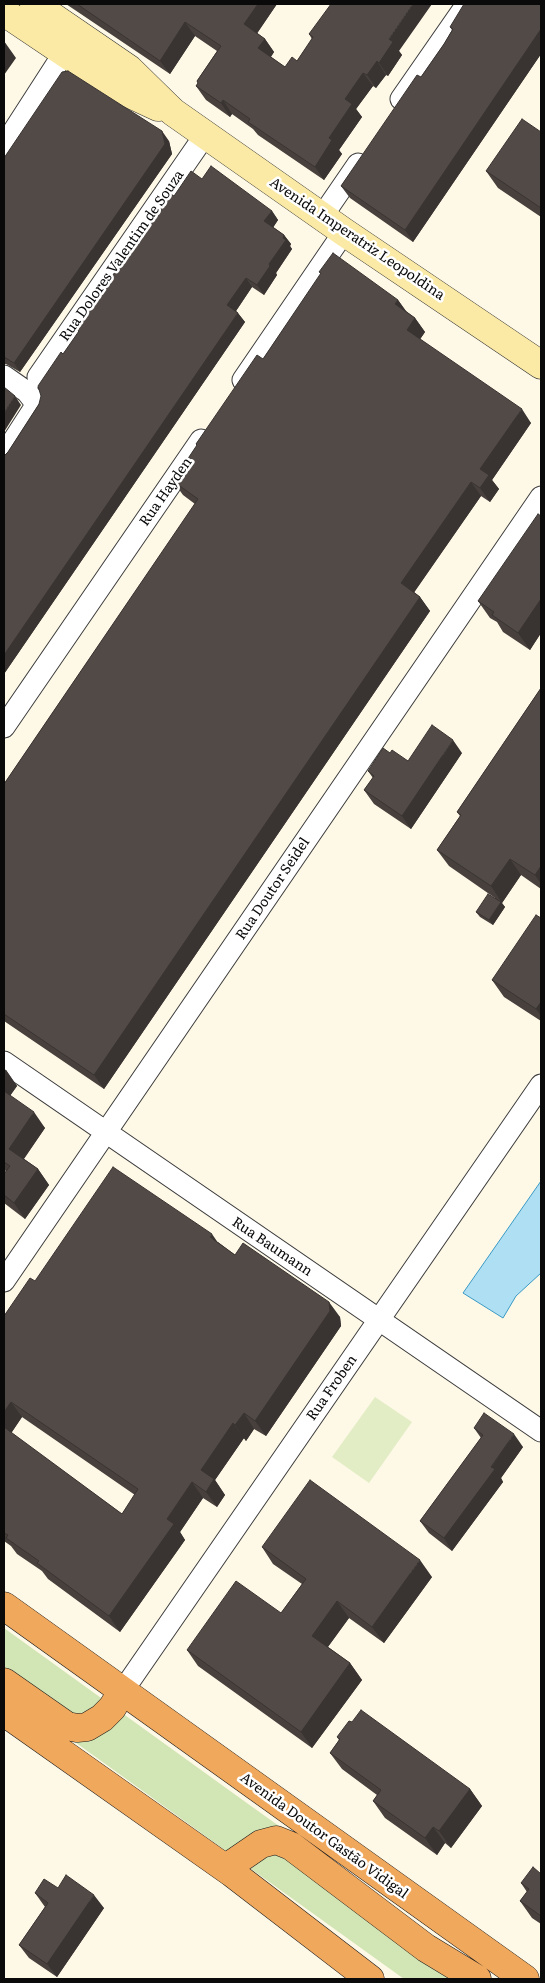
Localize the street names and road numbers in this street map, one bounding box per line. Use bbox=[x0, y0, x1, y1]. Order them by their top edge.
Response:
street label: Rua Dolores Valentim de Souza bbox=[56, 167, 188, 345]
street label: Avenida Imperatriz Leopoldina bbox=[266, 174, 448, 304]
street label: Rua Hayden bbox=[136, 454, 196, 530]
street label: Rua Doutor Seidel bbox=[233, 835, 313, 943]
street label: Rua Baumann bbox=[229, 1214, 315, 1280]
street label: Rua Froben bbox=[303, 1352, 361, 1424]
street label: Avenida Doutor Gastão Vidigal bbox=[237, 1769, 411, 1903]

